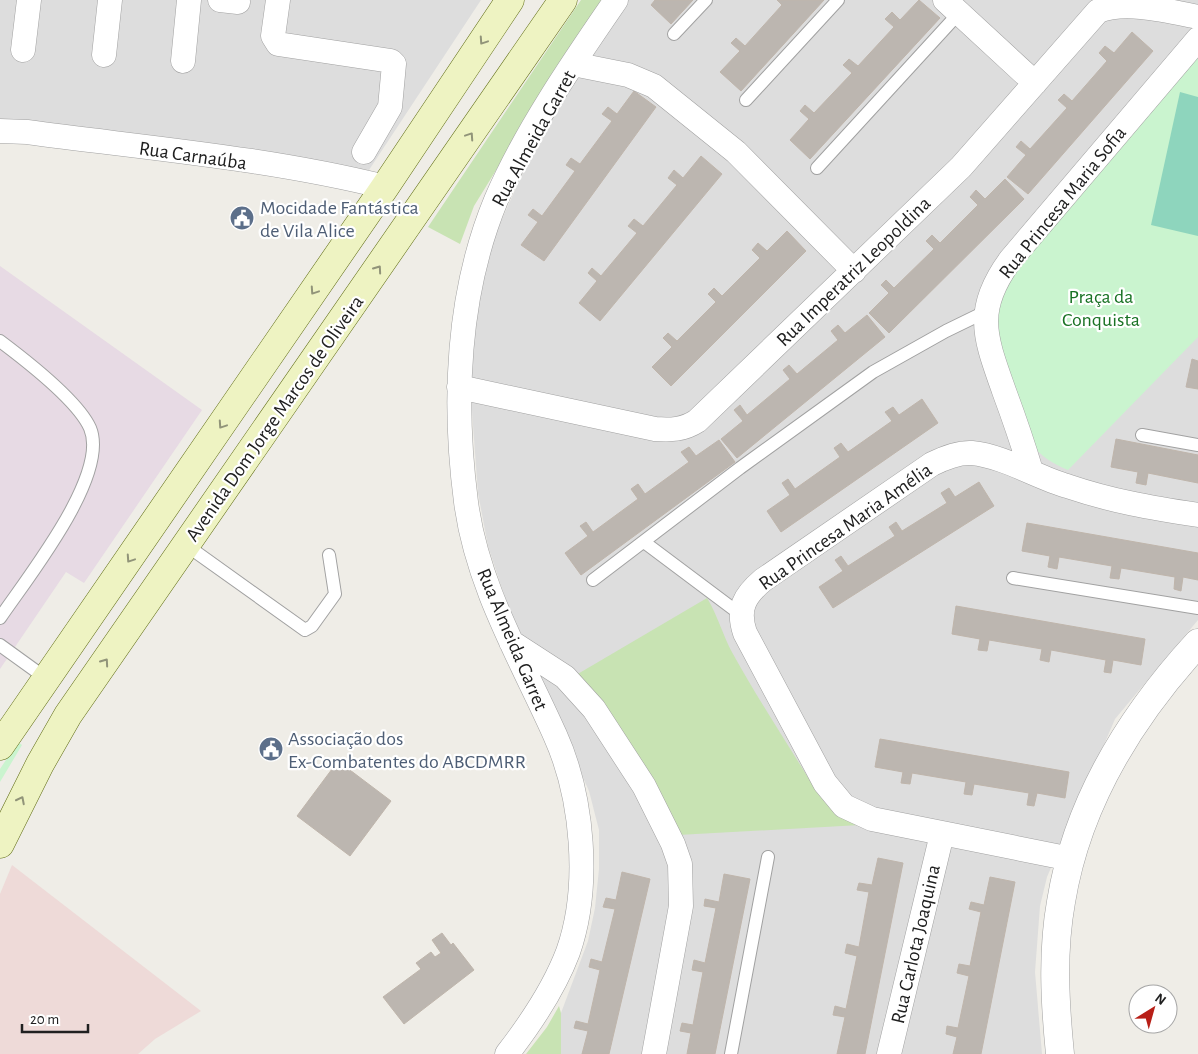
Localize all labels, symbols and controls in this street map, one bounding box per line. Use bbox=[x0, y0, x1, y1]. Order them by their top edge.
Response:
one-way arrow bbox=[480, 35, 489, 44]
street label: Rua Almeida Garret bbox=[488, 67, 580, 210]
street label: Rua Princesa Maria Sofia bbox=[995, 123, 1130, 282]
one-way arrow bbox=[464, 132, 473, 141]
street label: Rua Carnaúba bbox=[138, 139, 248, 173]
street label: Rua Imperatriz Leopoldina bbox=[773, 193, 935, 350]
place label: Mocidade Fantástica de Vila Alice bbox=[260, 198, 419, 241]
public building icon: Mocidade Fantástica de Vila Alice bbox=[229, 205, 255, 231]
one-way arrow bbox=[372, 266, 381, 275]
one-way arrow bbox=[311, 285, 320, 295]
park label: Praça da Conquista bbox=[1062, 287, 1140, 330]
street label: Avenida Dom Jorge Marcos de Oliveira bbox=[182, 292, 368, 545]
one-way arrow bbox=[219, 419, 228, 429]
street label: Rua Princesa Maria Amélia bbox=[755, 460, 936, 594]
one-way arrow bbox=[127, 553, 136, 563]
street label: Rua Almeida Garret bbox=[473, 565, 551, 714]
one-way arrow bbox=[99, 658, 108, 668]
place label: Associação dos Ex-Combatentes do ABCDMRR bbox=[288, 729, 526, 772]
public building icon: Associação dos Ex-Combatentes do ABCDMRR bbox=[258, 736, 284, 762]
one-way arrow bbox=[15, 796, 25, 805]
street label: Rua Carlota Joaquina bbox=[888, 863, 944, 1026]
north arrow bbox=[1128, 984, 1178, 1034]
text: N bbox=[1152, 991, 1168, 1008]
scale bar bbox=[22, 1002, 89, 1034]
text: 20 m bbox=[30, 1012, 59, 1027]

